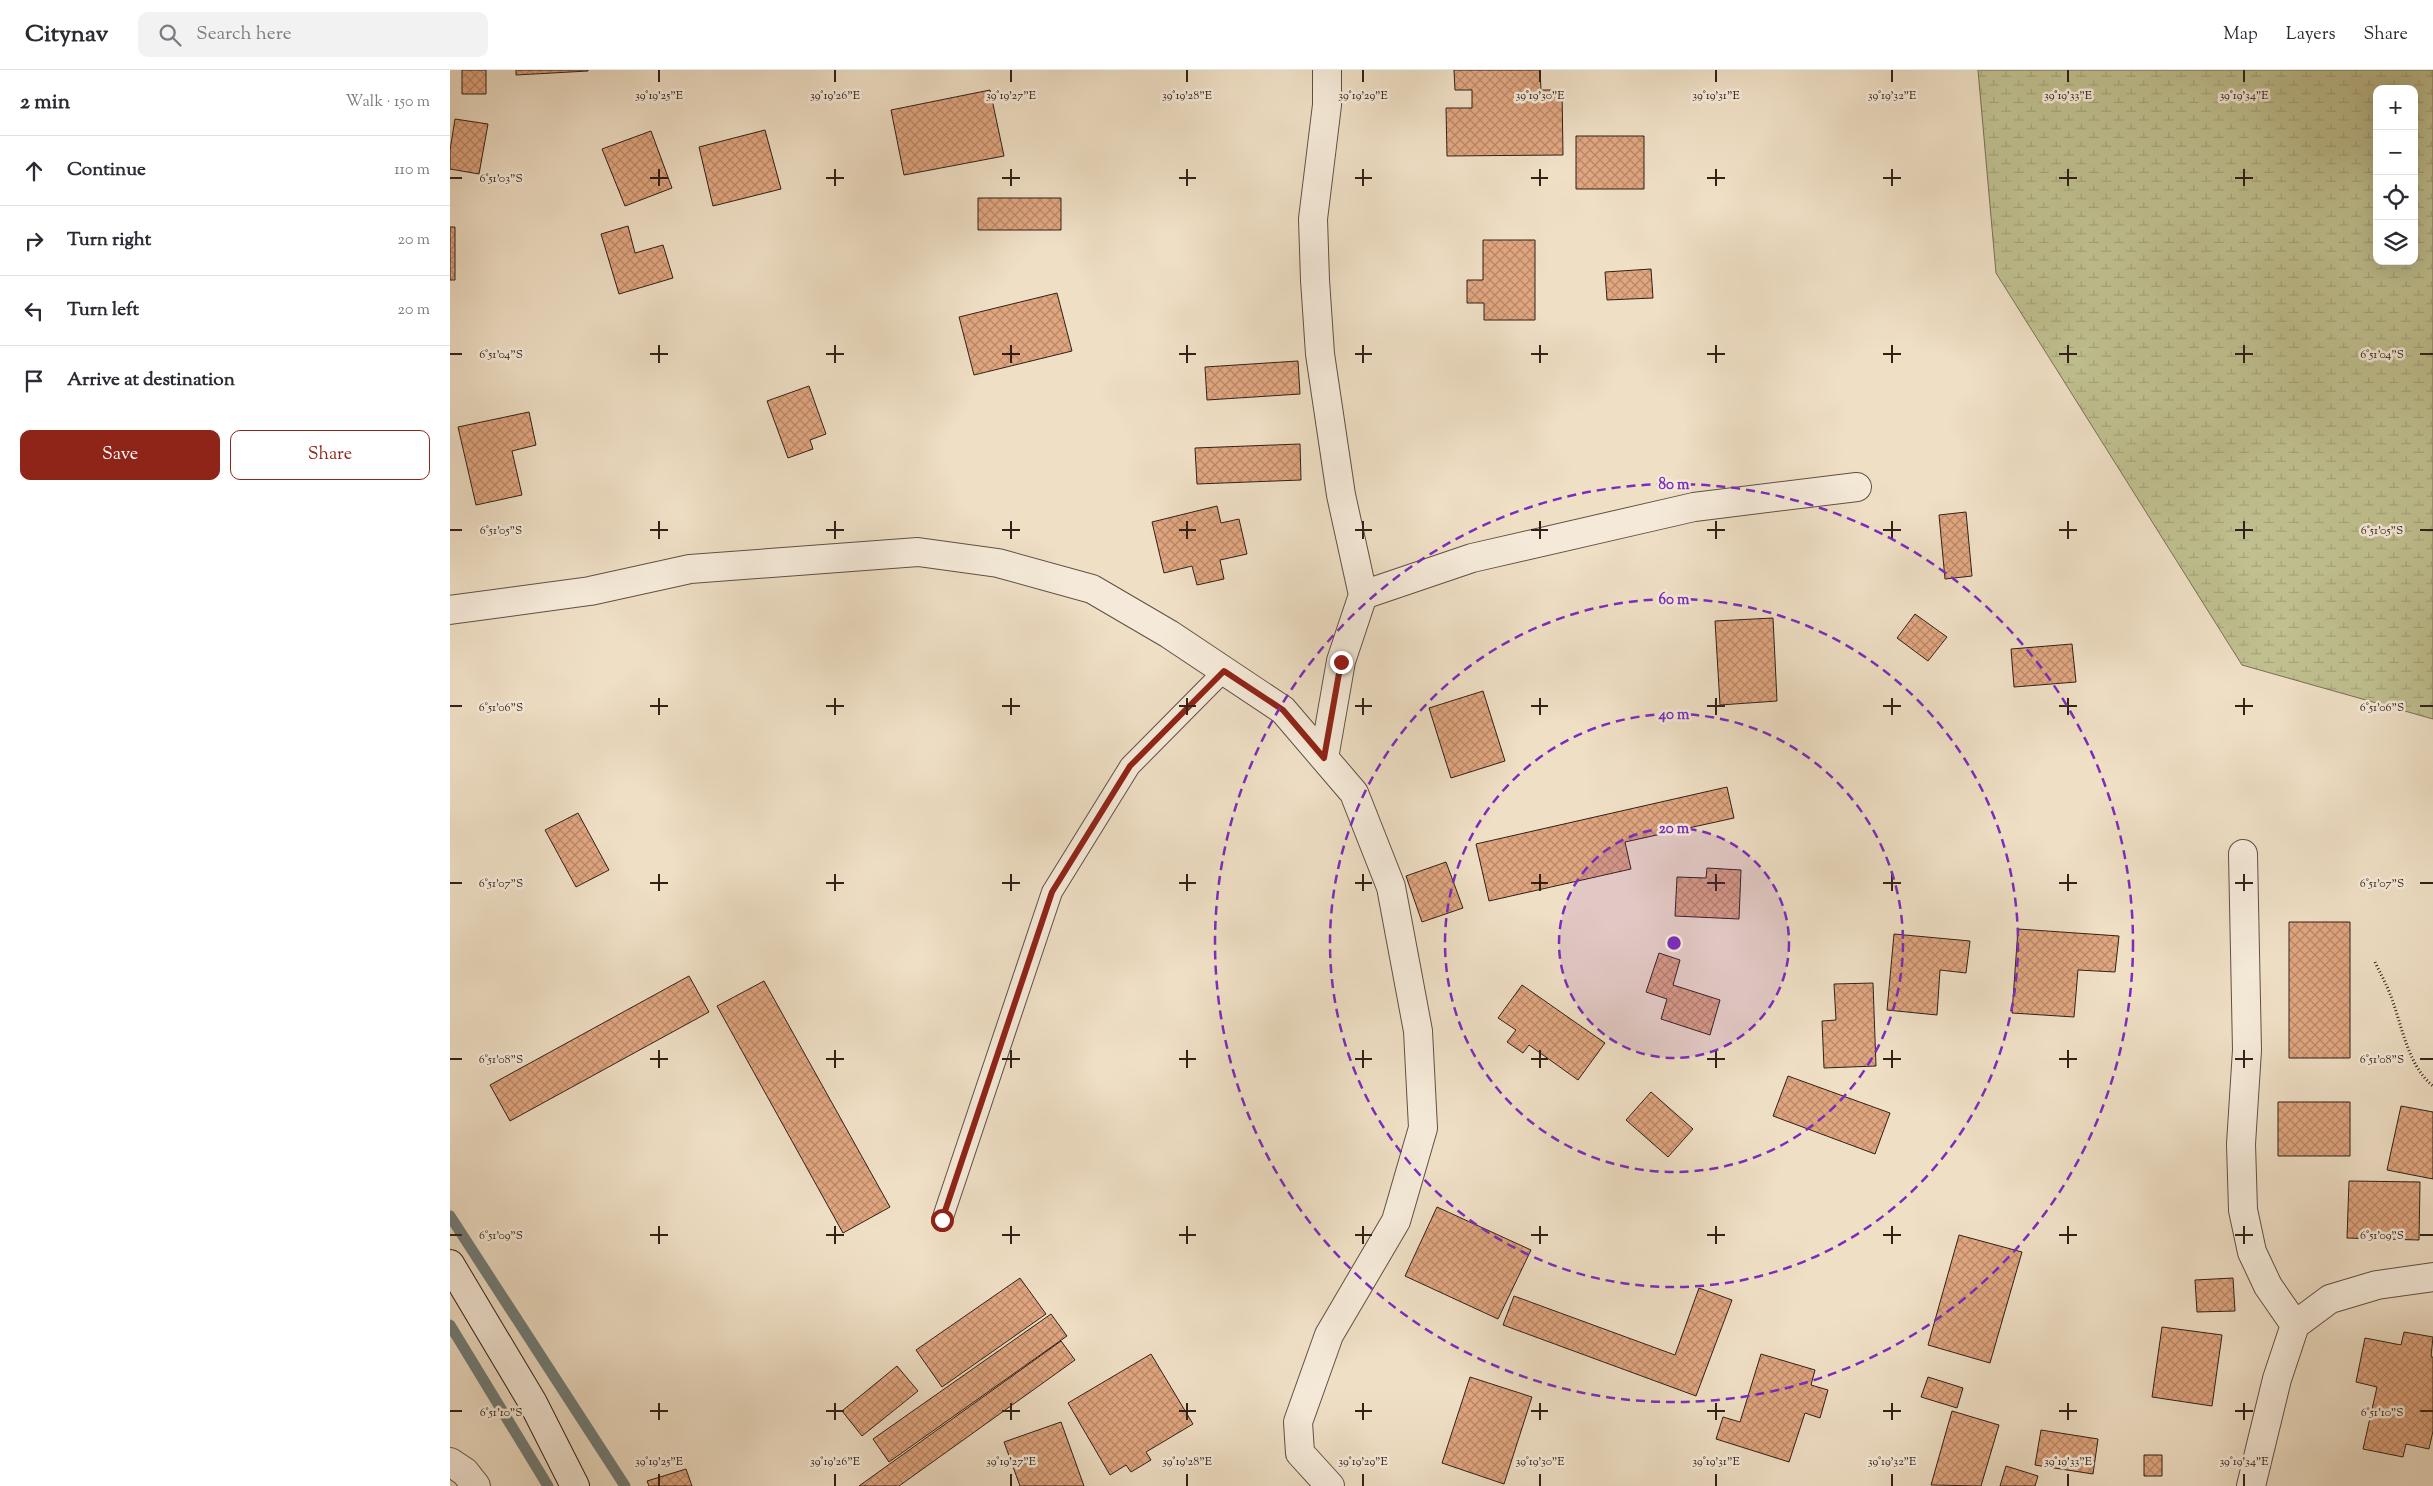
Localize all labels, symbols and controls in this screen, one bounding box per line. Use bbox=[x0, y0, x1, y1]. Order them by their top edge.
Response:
search box bbox=[138, 12, 488, 57]
text: Citynav bbox=[25, 18, 108, 52]
icon: search bbox=[156, 21, 184, 49]
text: Search here bbox=[196, 21, 292, 48]
text: Map bbox=[2223, 22, 2258, 48]
text: Layers bbox=[2286, 22, 2336, 48]
text: Share bbox=[2364, 22, 2408, 48]
map controls bbox=[2373, 85, 2418, 265]
button: + bbox=[2373, 85, 2418, 130]
text: 39°19'25"E bbox=[635, 87, 684, 105]
text: 39°19'26"E bbox=[810, 87, 861, 105]
text: 39°19'27"E bbox=[986, 87, 1037, 105]
text: 39°19'28"E bbox=[1162, 87, 1213, 105]
text: 39°19'29"E bbox=[1338, 87, 1388, 105]
text: 39°19'30"E bbox=[1515, 87, 1565, 105]
text: 39°19'31"E bbox=[1692, 87, 1740, 105]
text: 39°19'32"E bbox=[1868, 87, 1917, 105]
text: 39°19'33"E bbox=[2044, 87, 2093, 105]
text: 39°19'34"E bbox=[2219, 87, 2269, 105]
text: 2 min bbox=[20, 88, 70, 118]
text: Walk · 150 m bbox=[346, 91, 430, 114]
button: − bbox=[2373, 130, 2418, 175]
icon: ahead bbox=[20, 157, 48, 185]
text: Continue bbox=[67, 157, 146, 184]
text: 110 m bbox=[394, 159, 430, 182]
text: 6°51'03"S bbox=[479, 170, 523, 188]
button: locate bbox=[2373, 175, 2418, 220]
button: layers bbox=[2373, 220, 2418, 265]
icon: right bbox=[20, 227, 48, 255]
text: Turn right bbox=[67, 227, 151, 254]
text: 20 m bbox=[397, 229, 430, 252]
icon: left bbox=[20, 297, 48, 325]
text: Turn left bbox=[67, 297, 139, 324]
text: 20 m bbox=[397, 299, 430, 322]
text: 6°51'04"S bbox=[479, 346, 523, 364]
text: 6°51'04"S bbox=[2360, 346, 2404, 364]
icon: arrive bbox=[20, 367, 48, 395]
text: Arrive at destination bbox=[67, 367, 235, 394]
button: Save bbox=[20, 430, 220, 480]
button: Share bbox=[230, 430, 430, 480]
text: 80 m bbox=[1658, 475, 1690, 496]
text: 6°51'05"S bbox=[480, 522, 522, 540]
text: 6°51'05"S bbox=[2361, 522, 2403, 540]
text: 60 m bbox=[1659, 590, 1690, 611]
route end bbox=[1330, 651, 1353, 674]
text: 6°51'06"S bbox=[479, 699, 523, 717]
text: 6°51'06"S bbox=[2360, 699, 2404, 717]
text: 40 m bbox=[1658, 705, 1690, 726]
text: 20 m bbox=[1659, 819, 1690, 840]
text: 6°51'07"S bbox=[479, 875, 523, 893]
text: 6°51'07"S bbox=[2360, 875, 2404, 893]
centre of rings bbox=[1665, 934, 1683, 952]
text: 6°51'08"S bbox=[479, 1051, 523, 1069]
text: 6°51'08"S bbox=[2360, 1051, 2404, 1069]
route start bbox=[931, 1209, 954, 1232]
text: 6°51'09"S bbox=[479, 1227, 523, 1245]
text: 6°51'09"S bbox=[2360, 1227, 2404, 1245]
text: 6°51'10"S bbox=[480, 1404, 522, 1422]
text: 6°51'10"S bbox=[2361, 1404, 2403, 1422]
text: 39°19'25"E bbox=[635, 1453, 684, 1471]
text: 39°19'26"E bbox=[810, 1453, 861, 1471]
text: 39°19'27"E bbox=[986, 1453, 1037, 1471]
text: 39°19'28"E bbox=[1162, 1453, 1213, 1471]
text: 39°19'29"E bbox=[1338, 1453, 1388, 1471]
text: 39°19'30"E bbox=[1515, 1453, 1565, 1471]
text: 39°19'31"E bbox=[1692, 1453, 1740, 1471]
text: 39°19'32"E bbox=[1868, 1453, 1917, 1471]
text: 39°19'33"E bbox=[2044, 1453, 2093, 1471]
text: 39°19'34"E bbox=[2219, 1453, 2269, 1471]

